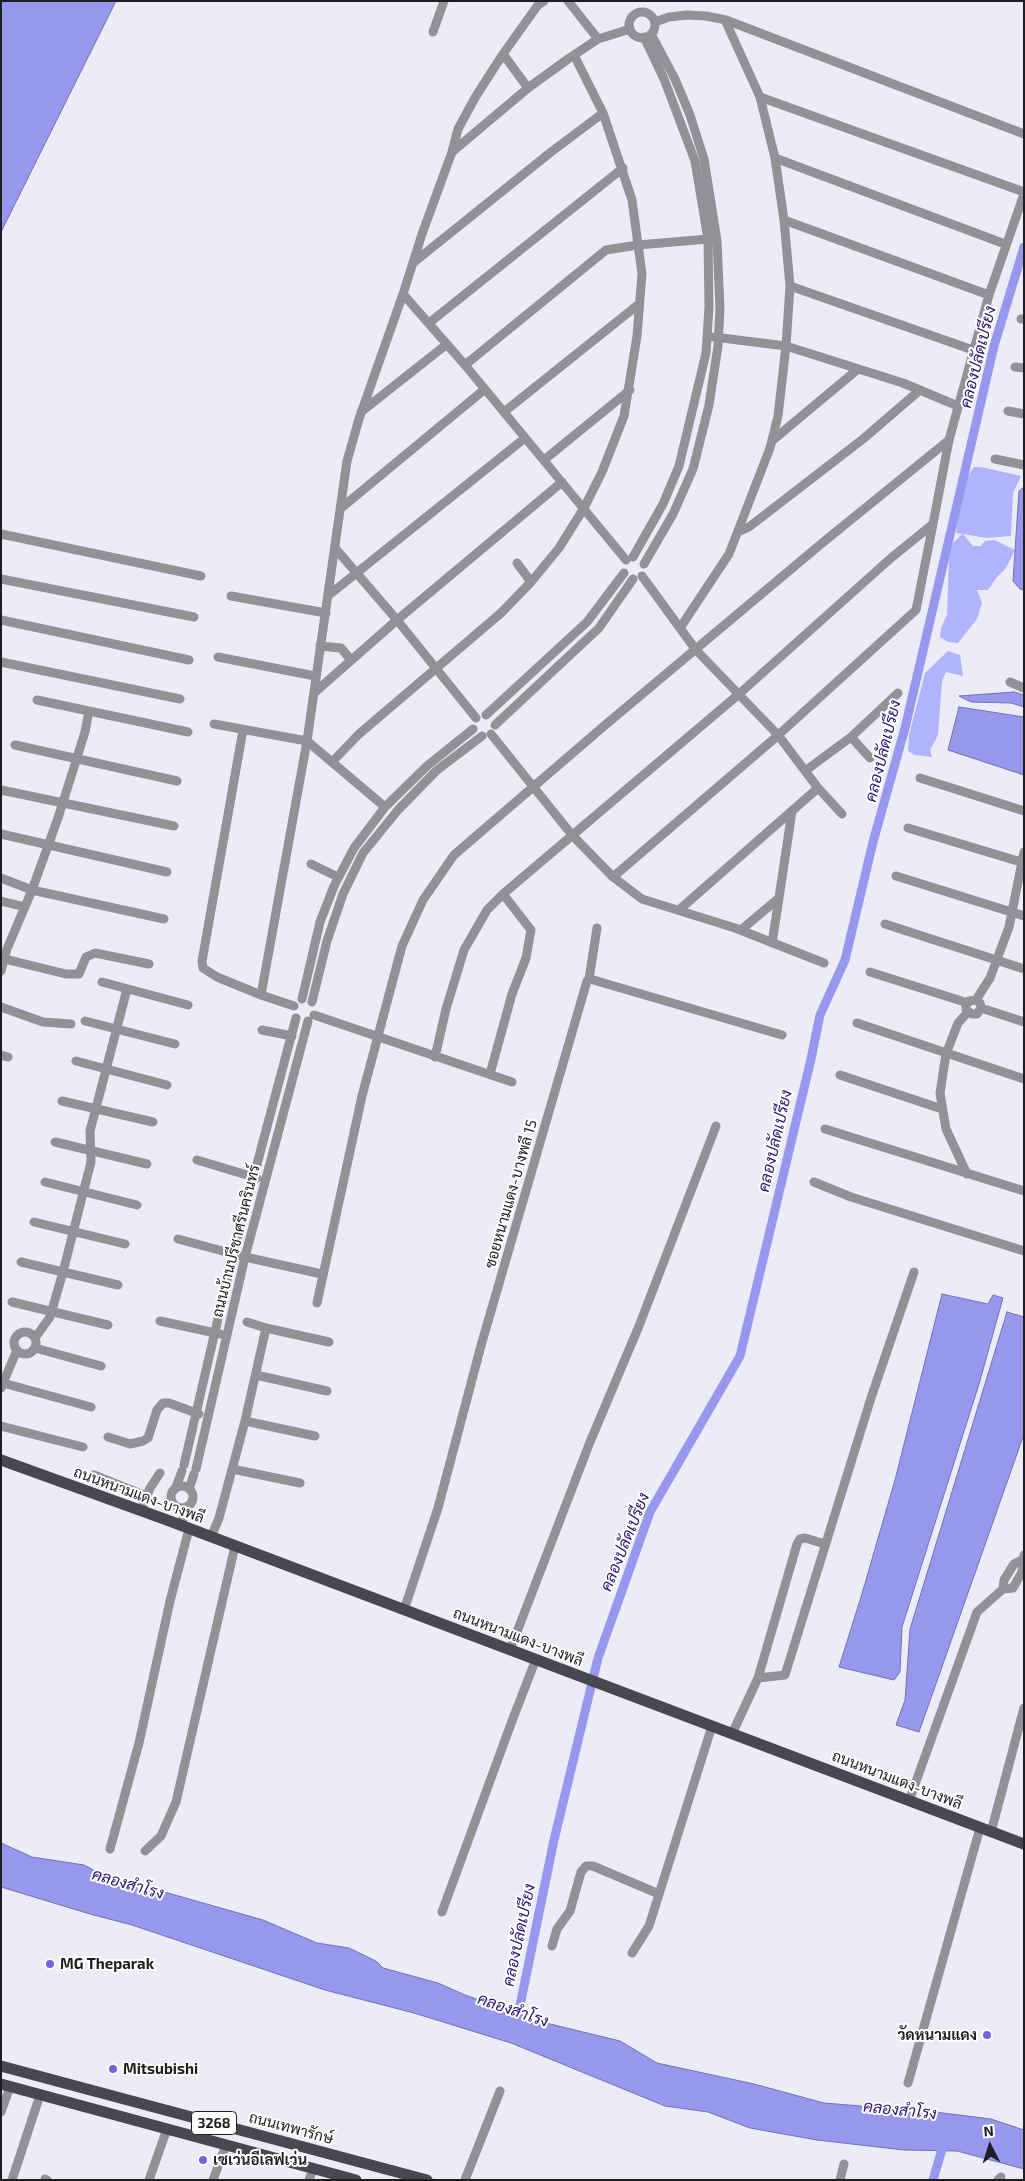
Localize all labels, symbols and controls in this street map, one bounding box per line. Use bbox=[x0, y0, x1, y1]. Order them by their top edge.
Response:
water label: คลองปลัดเปรียง bbox=[956, 304, 1000, 410]
water label: คลองปลัดเปรียง bbox=[861, 698, 905, 804]
water label: คลองปลัดเปรียง bbox=[754, 1088, 796, 1194]
street label: ซอยหนามแดง-บางพลี 15 bbox=[481, 1118, 541, 1270]
street label: ถนนบ้านปรีชาศรีนครินทร์ bbox=[208, 1163, 264, 1319]
street label: ถนนหนามแดง-บางพลี bbox=[71, 1463, 207, 1527]
water label: คลองปลัดเปรียง bbox=[597, 1490, 653, 1594]
street label: ถนนหนามแดง-บางพลี bbox=[450, 1604, 586, 1670]
street label: ถนนหนามแดง-บางพลี bbox=[829, 1747, 965, 1813]
water label: คลองสำโรง bbox=[90, 1865, 166, 1903]
water label: คลองปลัดเปรียง bbox=[499, 1882, 539, 1988]
place label: MG Theparak bbox=[60, 1955, 154, 1973]
marker: MG Theparak bbox=[44, 1958, 56, 1970]
water label: คลองสำโรง bbox=[475, 1989, 551, 2031]
place label: วัดหนามแดง bbox=[898, 2026, 977, 2044]
marker: วัดหนามแดง bbox=[981, 2029, 993, 2041]
place label: Mitsubishi bbox=[123, 2060, 198, 2078]
marker: Mitsubishi bbox=[107, 2063, 119, 2075]
water label: คลองสำโรง bbox=[862, 2097, 938, 2123]
street label: ถนนเทพารักษ์ bbox=[247, 2108, 335, 2148]
road number: 3268 bbox=[192, 2112, 236, 2134]
north arrow bbox=[965, 2121, 1015, 2171]
text: N bbox=[983, 2122, 994, 2139]
place label: เซเว่นอีเลฟเว่น bbox=[213, 2151, 307, 2169]
marker: เซเว่นอีเลฟเว่น bbox=[197, 2154, 209, 2166]

